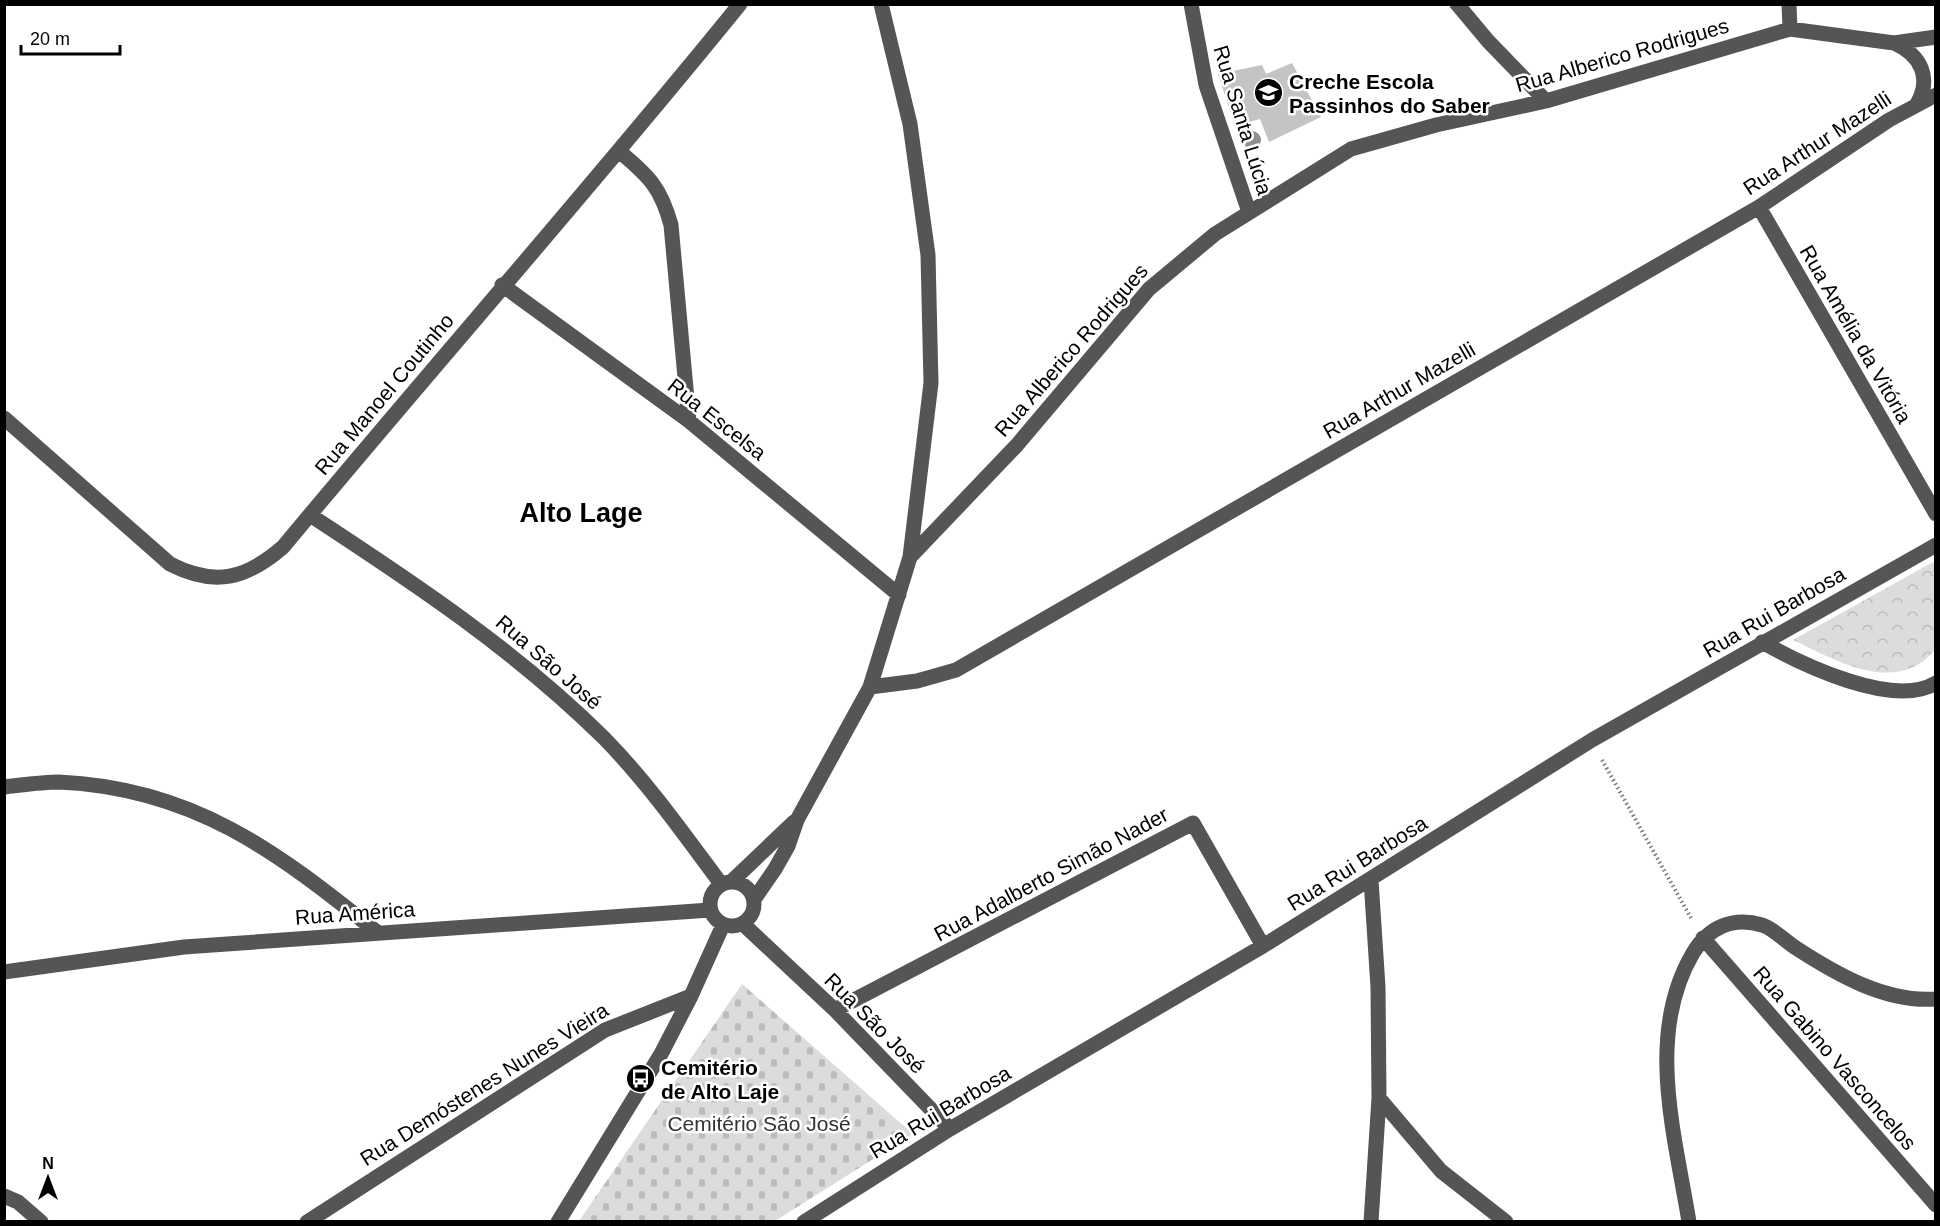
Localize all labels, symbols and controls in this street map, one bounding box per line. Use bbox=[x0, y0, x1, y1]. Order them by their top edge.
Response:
street label: Rua Alberico Rodrigues bbox=[1513, 14, 1731, 96]
scale bar bbox=[21, 18, 120, 56]
text: 20 m bbox=[30, 29, 70, 49]
street label: Rua Santa Lúcia bbox=[1209, 42, 1277, 198]
place label: Creche Escola Passinhos do Saber bbox=[1289, 70, 1490, 117]
school or university icon: Creche Escola Passinhos do Saber bbox=[1252, 77, 1284, 109]
street label: Rua Arthur Mazelli bbox=[1739, 87, 1895, 199]
street label: Rua Amélia da Vitória bbox=[1796, 241, 1917, 427]
street label: Rua Alberico Rodrigues bbox=[990, 259, 1152, 441]
street label: Rua Manoel Coutinho bbox=[310, 309, 458, 479]
street label: Rua Arthur Mazelli bbox=[1319, 337, 1479, 443]
street label: Rua Escelsa bbox=[663, 374, 771, 465]
district label: Alto Lage bbox=[519, 498, 643, 528]
street label: Rua Rui Barbosa bbox=[1699, 562, 1849, 662]
street label: Rua São José bbox=[492, 610, 606, 714]
street label: Rua Adalberto Simão Nader bbox=[930, 802, 1172, 946]
street label: Rua Rui Barbosa bbox=[1283, 811, 1431, 915]
street label: Rua América bbox=[294, 897, 416, 929]
street label: Rua Gabino Vasconcelos bbox=[1749, 962, 1921, 1154]
street label: Rua São José bbox=[820, 968, 930, 1078]
street label: Rua Demóstenes Nunes Vieira bbox=[356, 998, 612, 1170]
place label: Cemitério de Alto Laje bbox=[661, 1056, 779, 1103]
street label: Rua Rui Barbosa bbox=[866, 1061, 1015, 1163]
bus stop icon: Cemitério de Alto Laje bbox=[624, 1063, 656, 1095]
park label: Cemitério São José bbox=[667, 1112, 851, 1135]
north arrow bbox=[18, 1148, 78, 1208]
text: N bbox=[42, 1155, 54, 1172]

